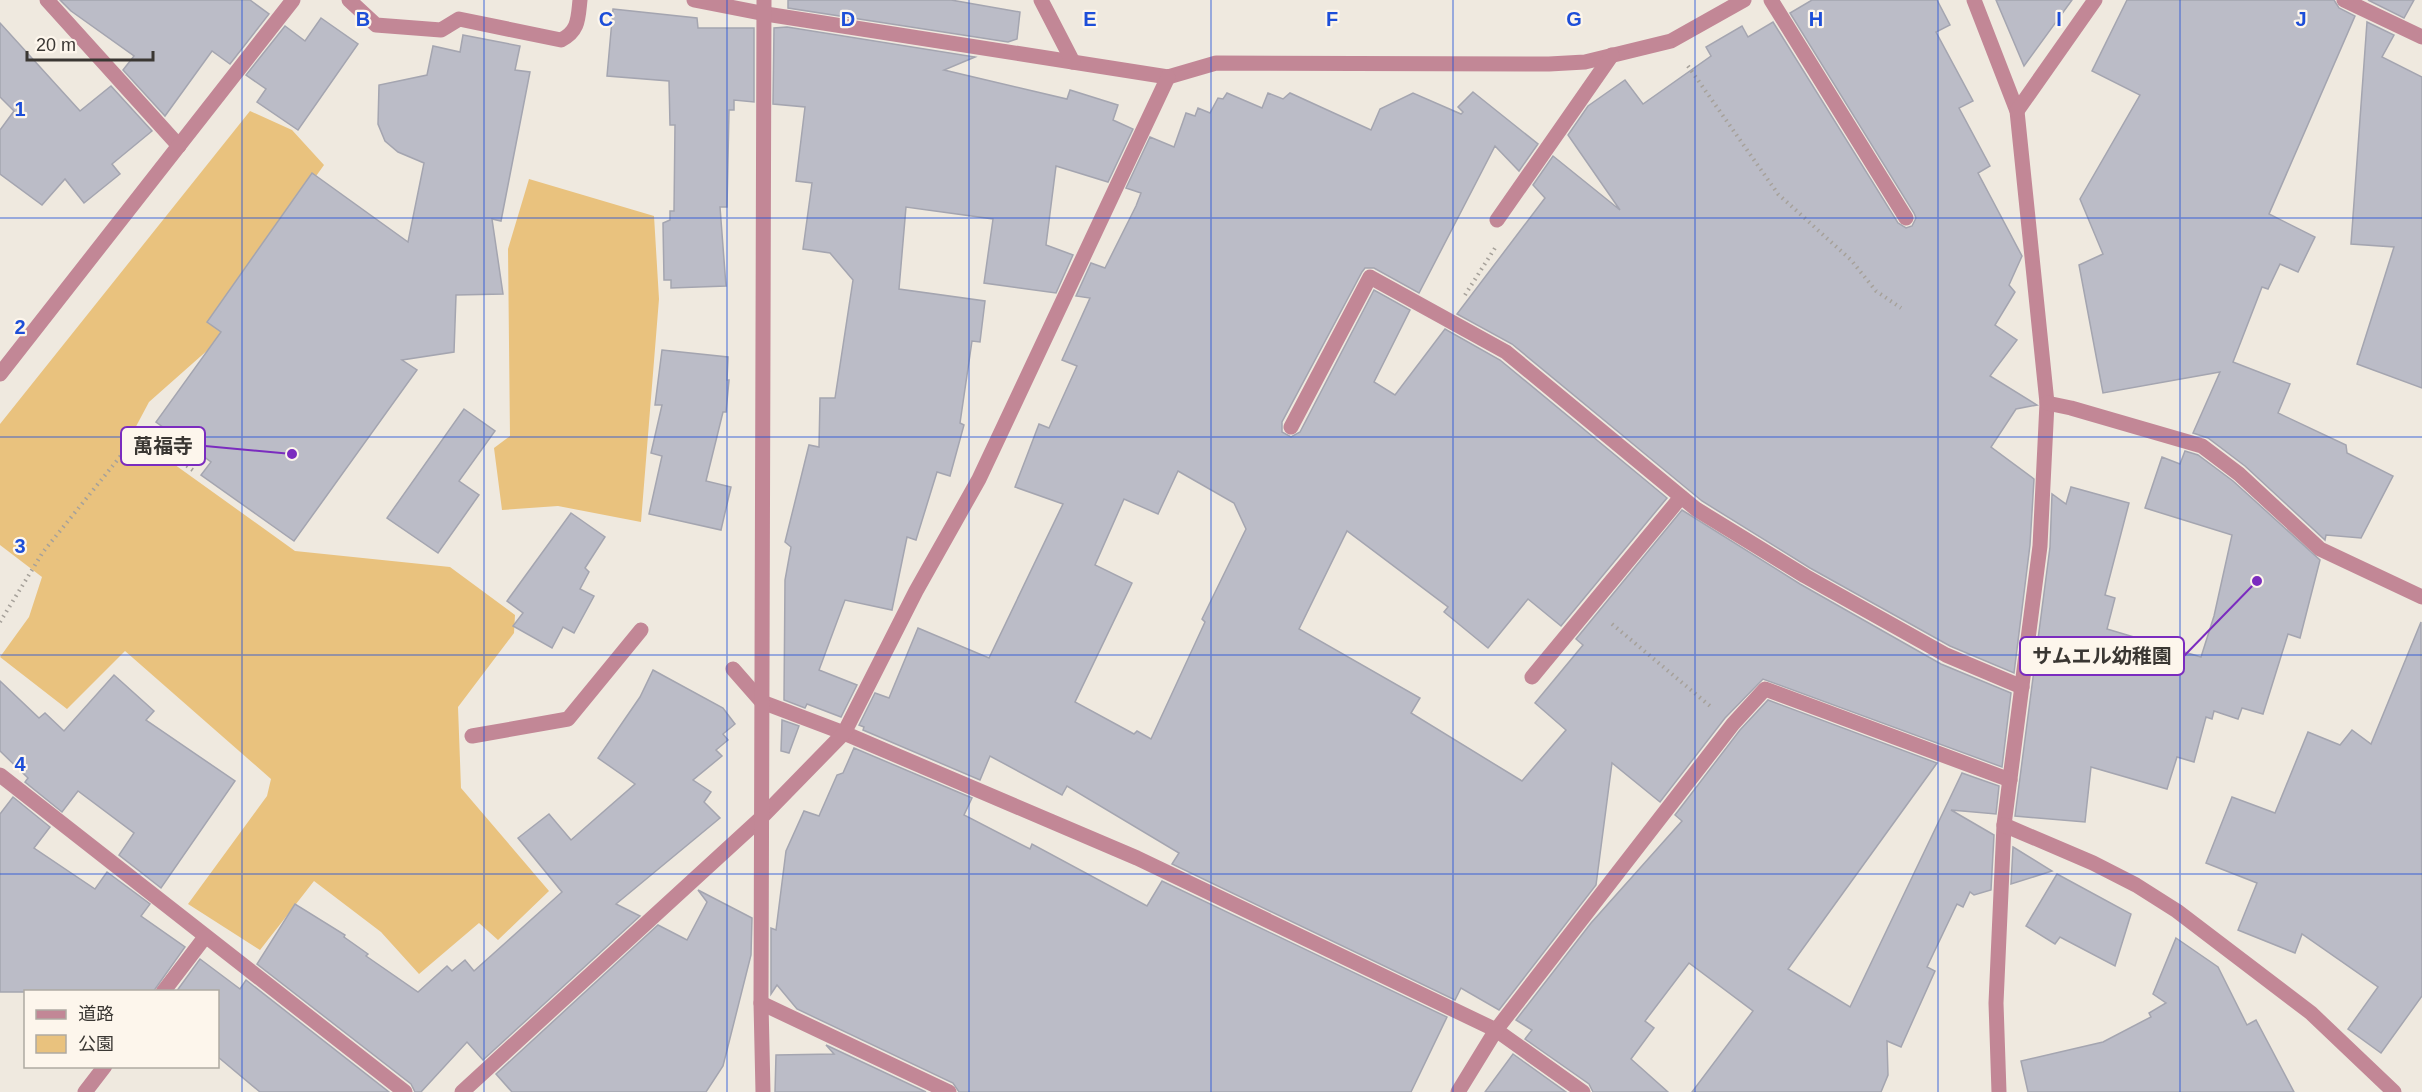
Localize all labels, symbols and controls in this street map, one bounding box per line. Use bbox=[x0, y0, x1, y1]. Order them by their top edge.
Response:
text: B bbox=[356, 8, 370, 30]
text: C bbox=[599, 8, 613, 30]
text: D bbox=[841, 8, 855, 30]
text: E bbox=[1083, 8, 1097, 30]
text: F bbox=[1326, 8, 1338, 30]
text: G bbox=[1566, 8, 1582, 30]
text: H bbox=[1809, 8, 1823, 30]
text: I bbox=[2056, 8, 2062, 30]
text: J bbox=[2295, 8, 2307, 30]
scale bar bbox=[27, 24, 153, 62]
text: 20 m bbox=[36, 35, 76, 55]
text: 1 bbox=[14, 98, 26, 120]
text: 2 bbox=[14, 316, 26, 338]
callout: 萬福寺 bbox=[121, 427, 205, 465]
text: 萬福寺 bbox=[133, 435, 193, 457]
text: 3 bbox=[14, 535, 26, 557]
callout: サムエル幼稚園 bbox=[2020, 637, 2184, 675]
text: サムエル幼稚園 bbox=[2032, 645, 2172, 667]
text: 4 bbox=[14, 753, 26, 775]
legend bbox=[24, 990, 219, 1068]
text: 道路 bbox=[78, 1004, 114, 1024]
text: 公園 bbox=[78, 1034, 114, 1054]

